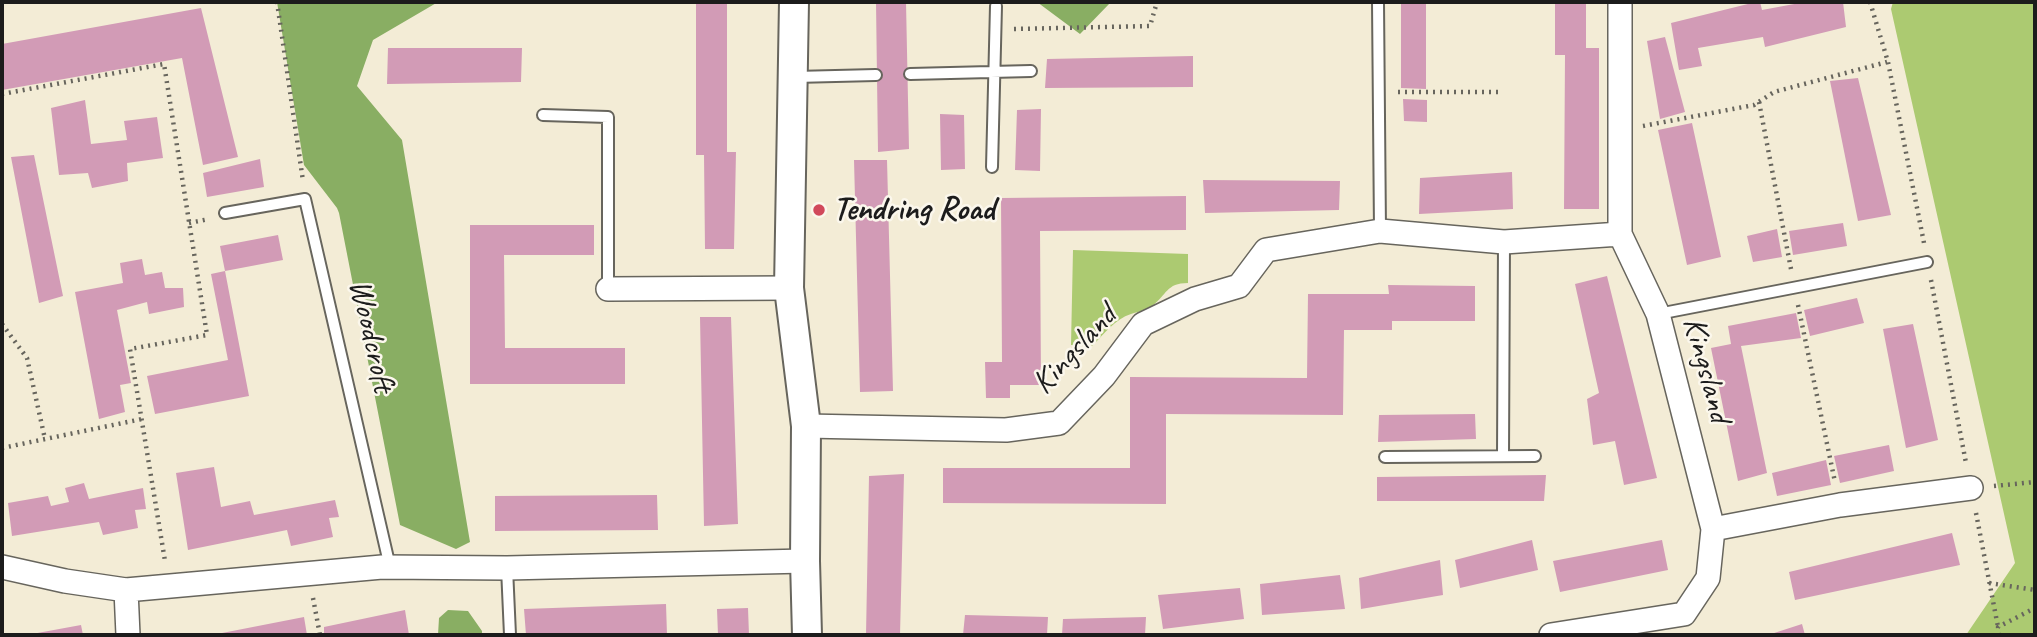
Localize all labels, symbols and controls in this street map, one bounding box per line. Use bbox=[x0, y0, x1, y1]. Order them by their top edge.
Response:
place label: Tendring Road bbox=[833, 190, 994, 230]
marker: Tendring Road bbox=[811, 202, 827, 218]
street label: Woodcroft bbox=[339, 276, 403, 396]
street label: Kingsland bbox=[1024, 297, 1126, 403]
street label: Kingsland bbox=[1673, 313, 1739, 427]

